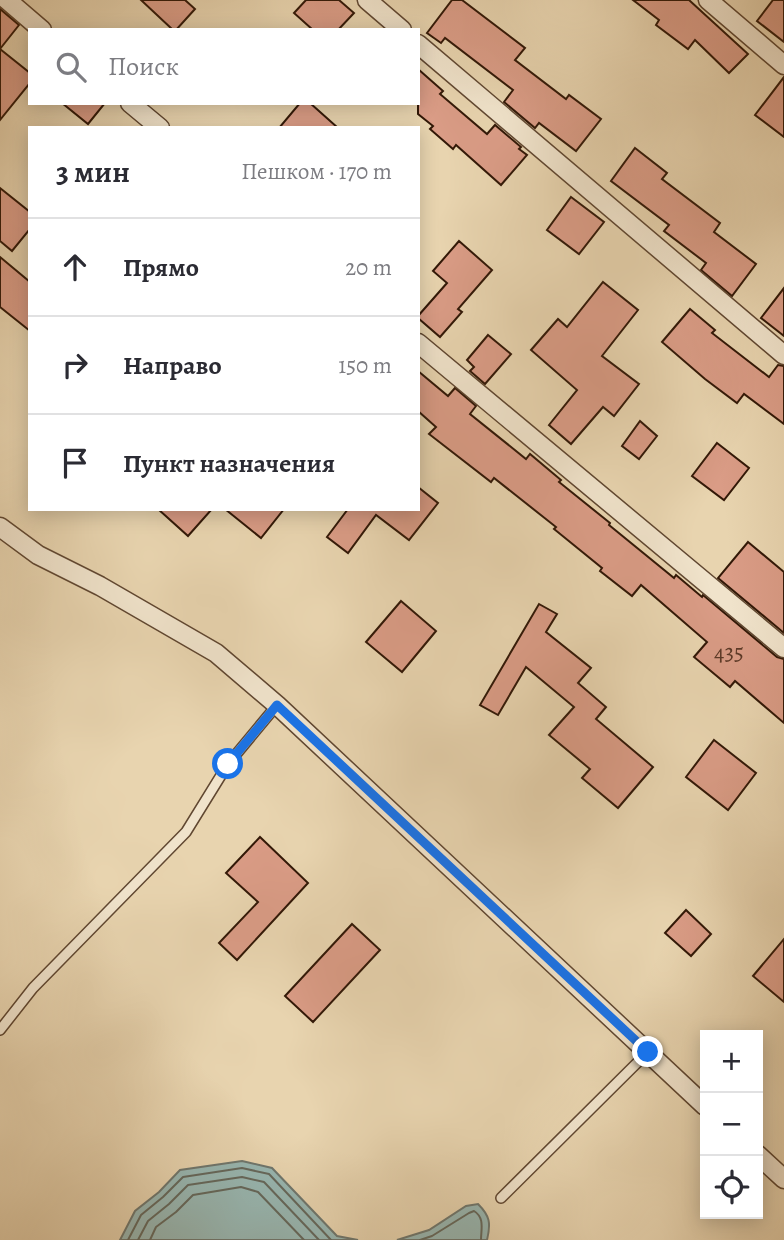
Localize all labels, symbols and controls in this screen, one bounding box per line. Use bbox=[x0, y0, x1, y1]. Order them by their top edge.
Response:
search box bbox=[28, 28, 420, 105]
icon: search bbox=[52, 48, 90, 86]
text: Поиск bbox=[108, 49, 179, 84]
text: 3 мин bbox=[56, 152, 130, 192]
text: Пешком · 170 m bbox=[241, 156, 392, 187]
icon: ahead bbox=[56, 248, 94, 286]
text: Прямо bbox=[123, 250, 199, 285]
text: 20 m bbox=[345, 252, 392, 283]
icon: right bbox=[56, 346, 94, 384]
text: Направо bbox=[123, 348, 222, 383]
text: 150 m bbox=[338, 350, 392, 381]
icon: arrive bbox=[56, 444, 94, 482]
text: Пункт назначения bbox=[123, 446, 335, 481]
house number: 435 bbox=[714, 637, 744, 668]
route start bbox=[212, 748, 243, 779]
map controls bbox=[700, 1030, 763, 1219]
button: + bbox=[700, 1030, 763, 1093]
route end bbox=[632, 1036, 663, 1067]
button: − bbox=[700, 1093, 763, 1156]
button: locate bbox=[700, 1156, 763, 1219]

